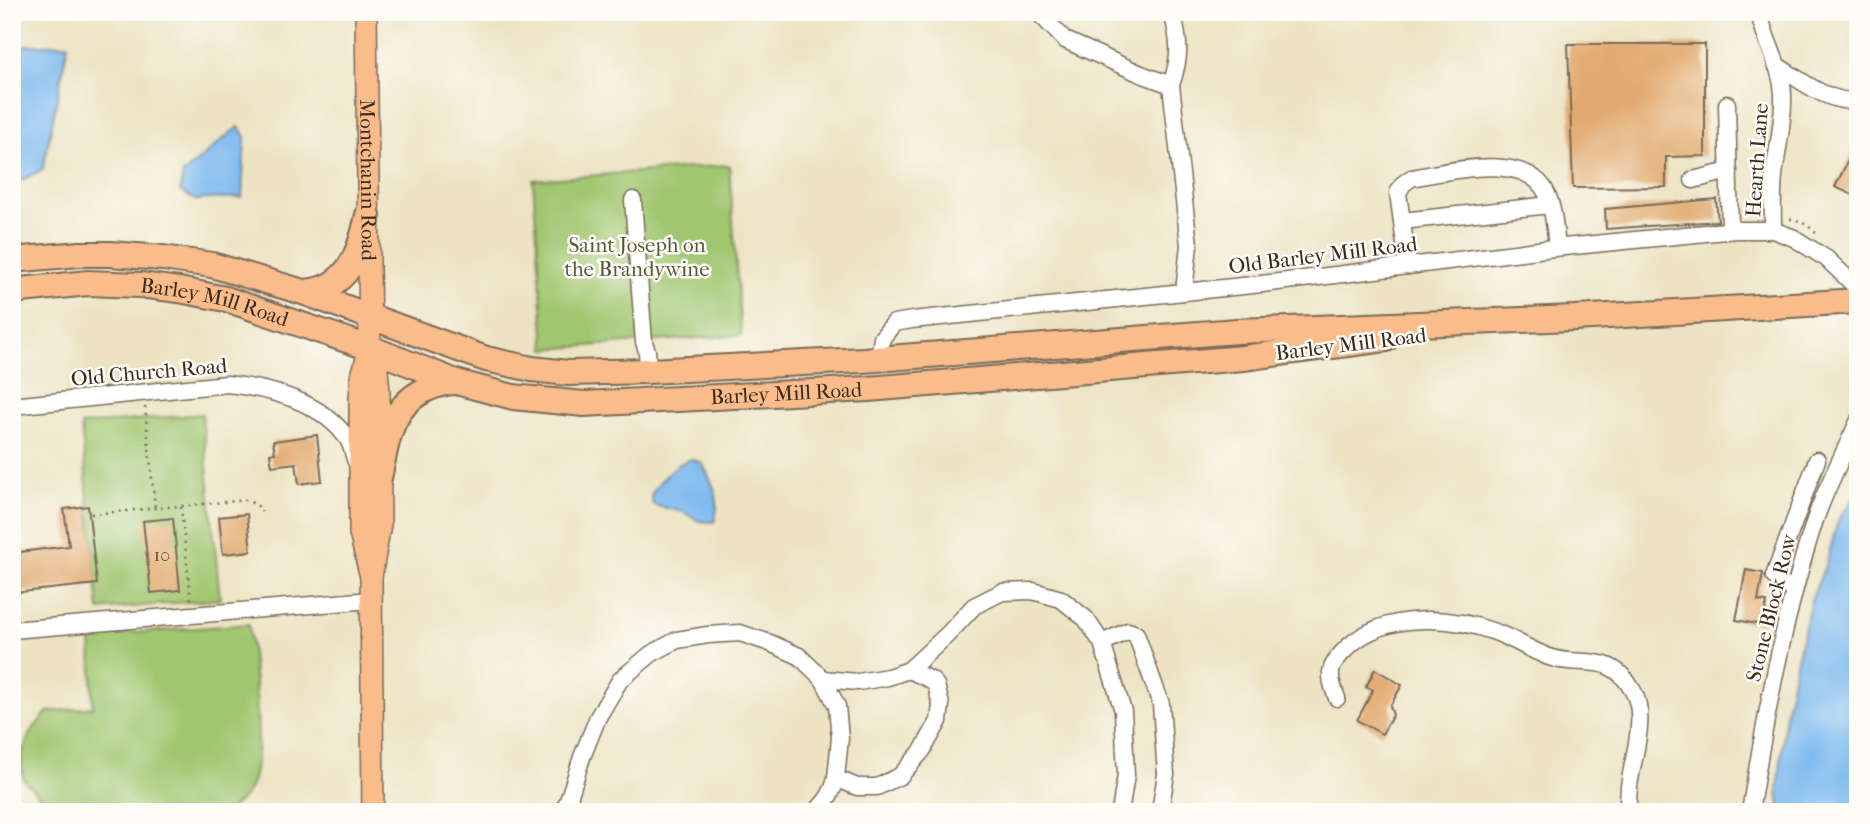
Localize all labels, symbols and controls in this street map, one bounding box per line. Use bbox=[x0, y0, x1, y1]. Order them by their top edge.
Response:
street label: Montchanin Road bbox=[355, 99, 381, 262]
street label: Hearth Lane bbox=[1741, 102, 1773, 218]
street label: Old Barley Mill Road bbox=[1227, 231, 1419, 278]
park label: Saint Joseph on the Brandywine bbox=[564, 233, 710, 281]
street label: Barley Mill Road bbox=[139, 273, 292, 332]
street label: Barley Mill Road bbox=[1274, 323, 1428, 365]
street label: Old Church Road bbox=[70, 353, 229, 391]
street label: Barley Mill Road bbox=[710, 377, 863, 409]
street label: Stone Block Row bbox=[1741, 530, 1801, 684]
house number: 10 bbox=[154, 545, 170, 566]

